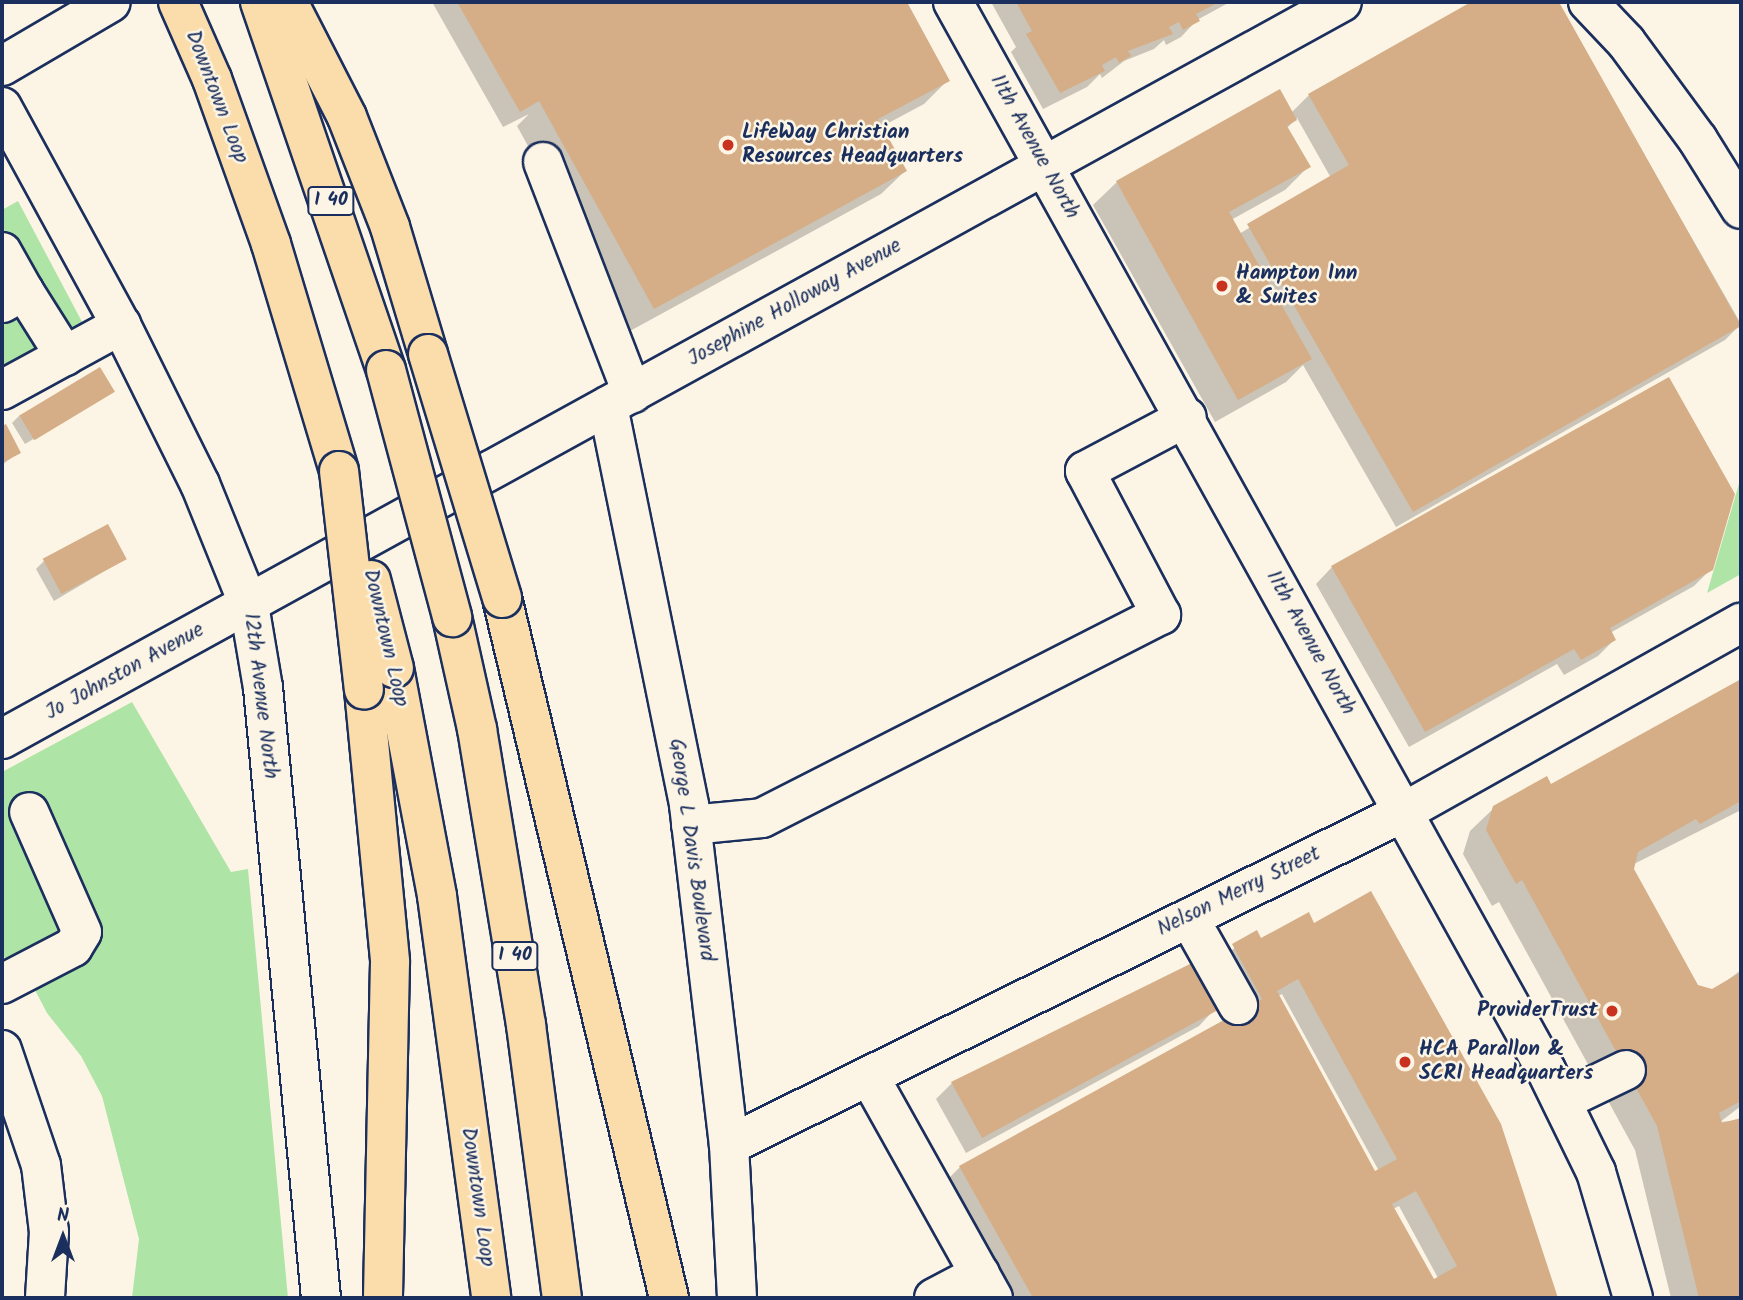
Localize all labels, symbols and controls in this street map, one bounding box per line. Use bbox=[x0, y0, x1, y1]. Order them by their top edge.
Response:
street label: Downtown Loop bbox=[179, 27, 253, 167]
street label: 11th Avenue North bbox=[984, 70, 1084, 224]
place label: LifeWay Christian Resources Headquarters bbox=[742, 120, 963, 170]
marker: LifeWay Christian Resources Headquarters bbox=[720, 137, 736, 153]
road number: I 40 bbox=[306, 186, 356, 216]
street label: Josephine Holloway Avenue bbox=[684, 234, 906, 372]
place label: Hampton Inn & Suites bbox=[1236, 261, 1357, 311]
marker: Hampton Inn & Suites bbox=[1214, 278, 1230, 294]
street label: 11th Avenue North bbox=[1260, 566, 1360, 720]
street label: Downtown Loop bbox=[357, 567, 413, 709]
street label: 12th Avenue North bbox=[237, 612, 283, 780]
street label: Jo Johnston Avenue bbox=[41, 618, 209, 726]
street label: George L Davis Boulevard bbox=[663, 737, 719, 963]
street label: Nelson Merry Street bbox=[1153, 842, 1325, 942]
road number: I 40 bbox=[490, 940, 540, 972]
place label: ProviderTrust bbox=[1477, 998, 1598, 1024]
marker: ProviderTrust bbox=[1604, 1003, 1620, 1019]
place label: HCA Parallon & SCRI Headquarters bbox=[1419, 1037, 1593, 1087]
marker: HCA Parallon & SCRI Headquarters bbox=[1397, 1054, 1413, 1070]
street label: Downtown Loop bbox=[455, 1126, 499, 1268]
text: N bbox=[57, 1201, 69, 1231]
north arrow bbox=[28, 1202, 98, 1272]

